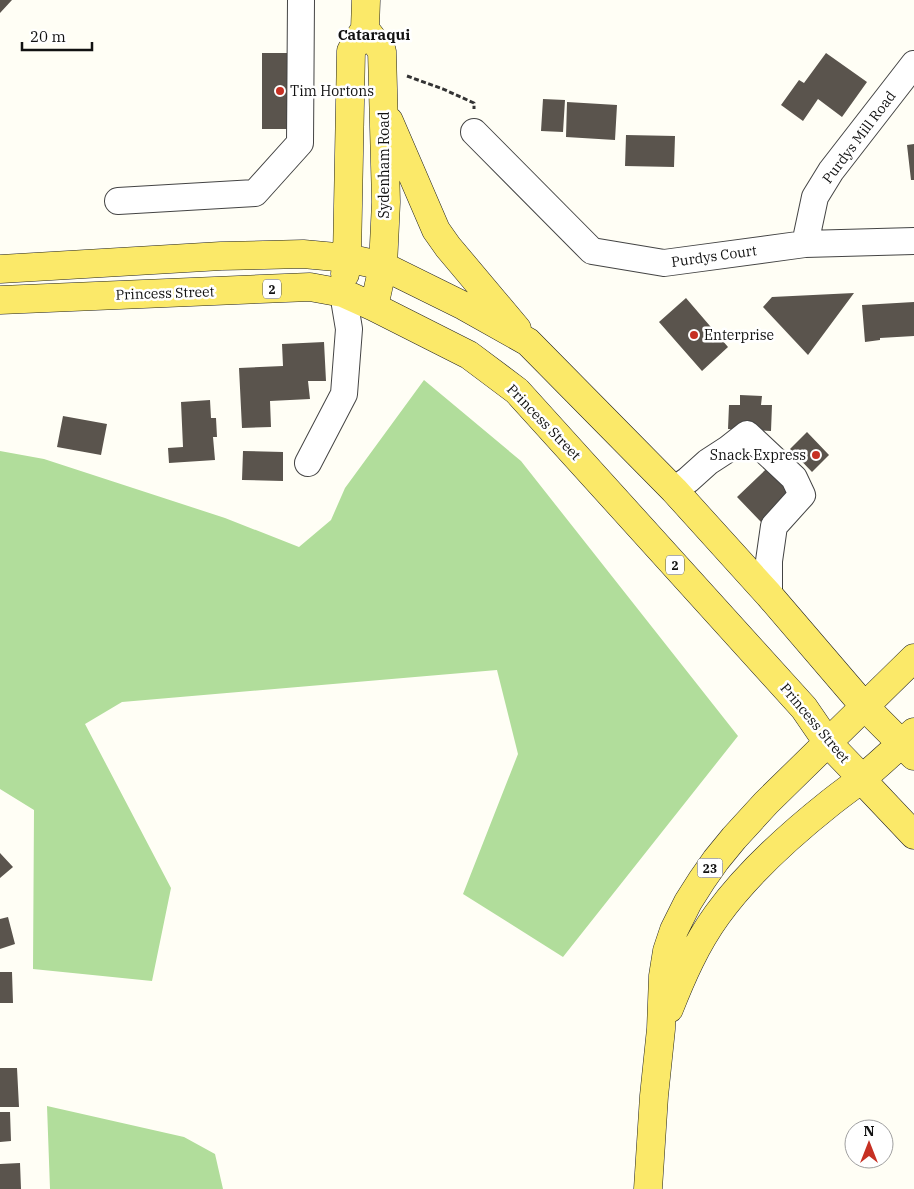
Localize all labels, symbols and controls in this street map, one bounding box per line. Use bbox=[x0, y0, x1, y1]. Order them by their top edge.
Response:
scale bar bbox=[22, 20, 92, 52]
district label: Cataraqui bbox=[338, 25, 410, 44]
text: 20 m bbox=[30, 27, 66, 46]
place label: Tim Hortons bbox=[290, 82, 374, 100]
marker: Tim Hortons bbox=[274, 85, 286, 97]
street label: Purdys Mill Road bbox=[818, 87, 900, 187]
street label: Sydenham Road bbox=[375, 111, 393, 218]
street label: Purdys Court bbox=[670, 241, 758, 271]
road number: 2 bbox=[263, 280, 281, 298]
street label: Princess Street bbox=[115, 282, 215, 304]
place label: Enterprise bbox=[704, 326, 774, 344]
marker: Enterprise bbox=[688, 329, 700, 341]
street label: Princess Street bbox=[503, 380, 585, 464]
place label: Snack Express bbox=[710, 446, 806, 464]
marker: Snack Express bbox=[810, 449, 822, 461]
road number: 2 bbox=[666, 556, 684, 574]
street label: Princess Street bbox=[776, 679, 854, 767]
road number: 23 bbox=[698, 858, 722, 878]
north arrow bbox=[844, 1119, 894, 1169]
text: N bbox=[863, 1122, 875, 1140]

